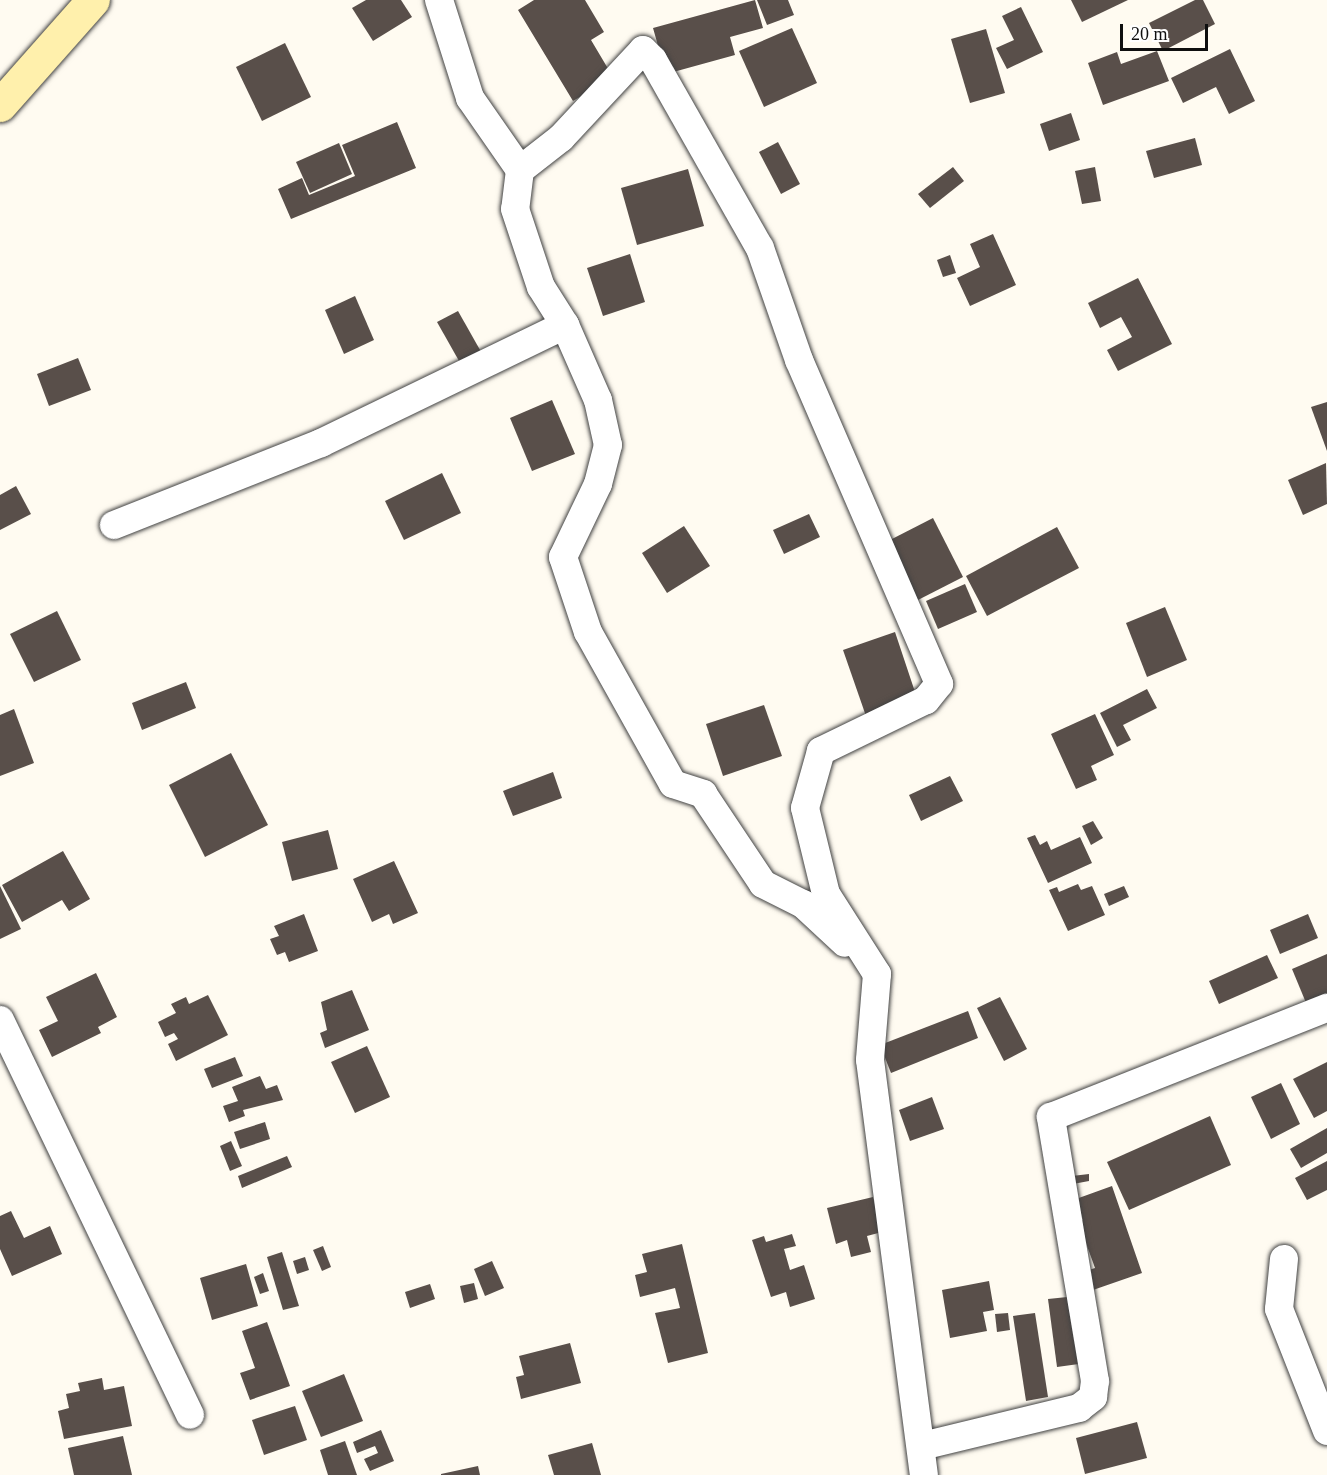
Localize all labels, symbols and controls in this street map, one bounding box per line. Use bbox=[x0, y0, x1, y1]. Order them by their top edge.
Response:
scale bar bbox=[1123, 12, 1212, 50]
text: 20 m bbox=[1131, 24, 1168, 44]

